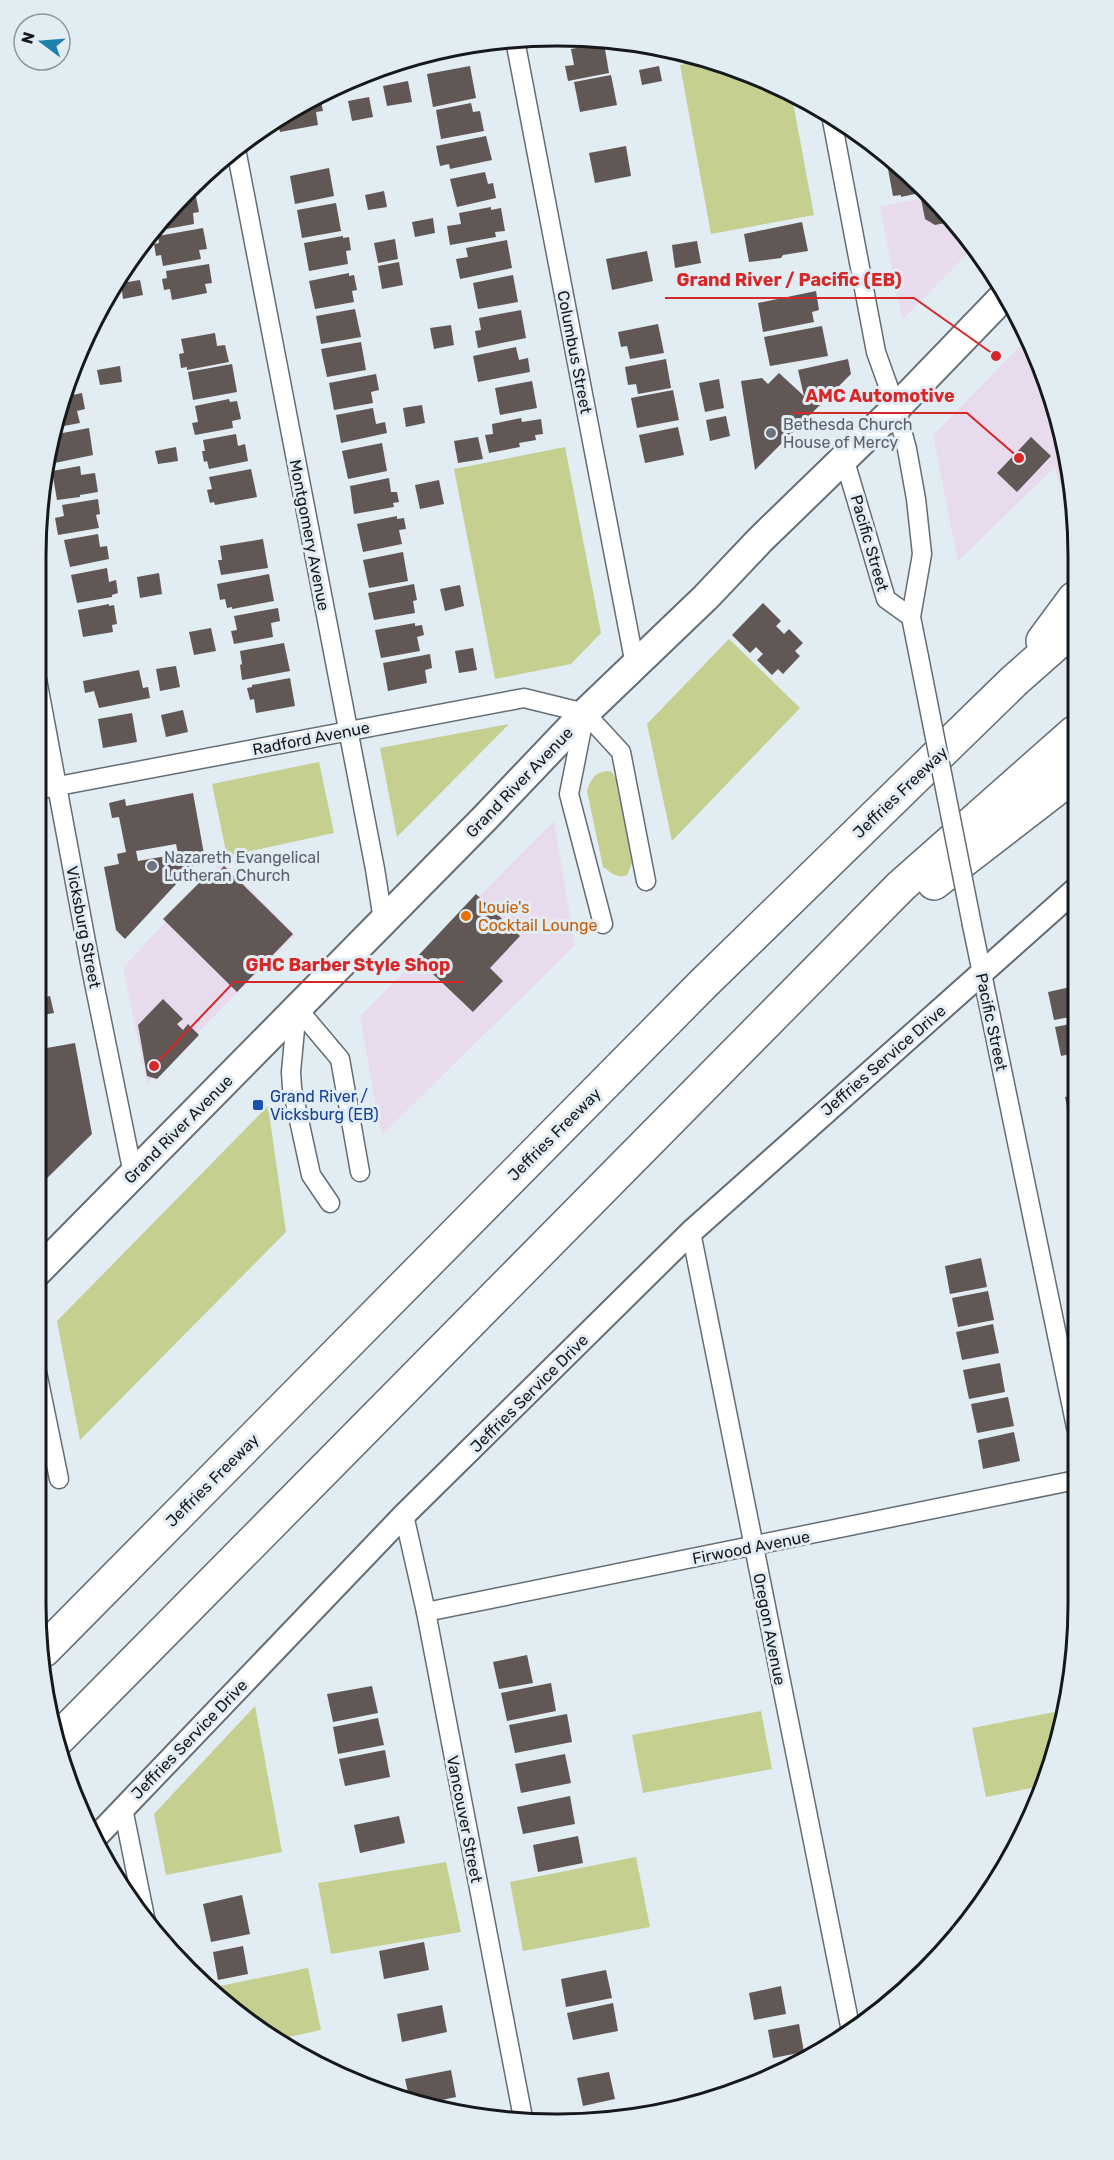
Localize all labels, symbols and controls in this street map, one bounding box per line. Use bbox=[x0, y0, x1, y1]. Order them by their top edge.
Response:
north arrow bbox=[12, 12, 72, 72]
text: N bbox=[17, 30, 39, 46]
callout: Grand River / Pacific (EB) bbox=[665, 262, 914, 298]
text: Grand River / Pacific (EB) bbox=[676, 269, 902, 291]
street label: Columbus Street bbox=[553, 289, 596, 415]
callout: AMC Automotive bbox=[793, 377, 967, 413]
text: AMC Automotive bbox=[805, 385, 955, 407]
place label: Bethesda Church House of Mercy bbox=[783, 415, 913, 452]
marker: Bethesda Church House of Mercy bbox=[764, 426, 778, 440]
street label: Montgomery Avenue bbox=[286, 458, 334, 612]
street label: Pacific Street bbox=[847, 493, 892, 594]
street label: Radford Avenue bbox=[251, 718, 371, 759]
street label: Grand River Avenue bbox=[462, 723, 577, 841]
street label: Jeffries Freeway bbox=[849, 742, 952, 842]
place label: Nazareth Evangelical Lutheran Church bbox=[164, 848, 320, 885]
marker: Nazareth Evangelical Lutheran Church bbox=[145, 859, 159, 873]
street label: Vicksburg Street bbox=[62, 864, 105, 990]
place label: Louie's Cocktail Lounge bbox=[478, 898, 598, 935]
marker: Louie's Cocktail Lounge bbox=[459, 909, 473, 923]
callout: GHC Barber Style Shop bbox=[234, 946, 463, 982]
text: GHC Barber Style Shop bbox=[246, 954, 450, 976]
street label: Pacific Street bbox=[972, 971, 1011, 1073]
street label: Jeffries Service Drive bbox=[817, 1001, 950, 1120]
street label: Grand River Avenue bbox=[120, 1071, 237, 1188]
street label: Jeffries Freeway bbox=[504, 1084, 605, 1185]
place label: Grand River / Vicksburg (EB) bbox=[270, 1087, 379, 1124]
marker: Grand River / Vicksburg (EB) bbox=[251, 1098, 265, 1112]
street label: Jeffries Service Drive bbox=[466, 1330, 592, 1456]
street label: Jeffries Freeway bbox=[162, 1430, 263, 1531]
street label: Firwood Avenue bbox=[691, 1527, 812, 1568]
street label: Oregon Avenue bbox=[749, 1571, 790, 1687]
street label: Jeffries Service Drive bbox=[127, 1676, 251, 1803]
street label: Vancouver Street bbox=[443, 1754, 486, 1884]

